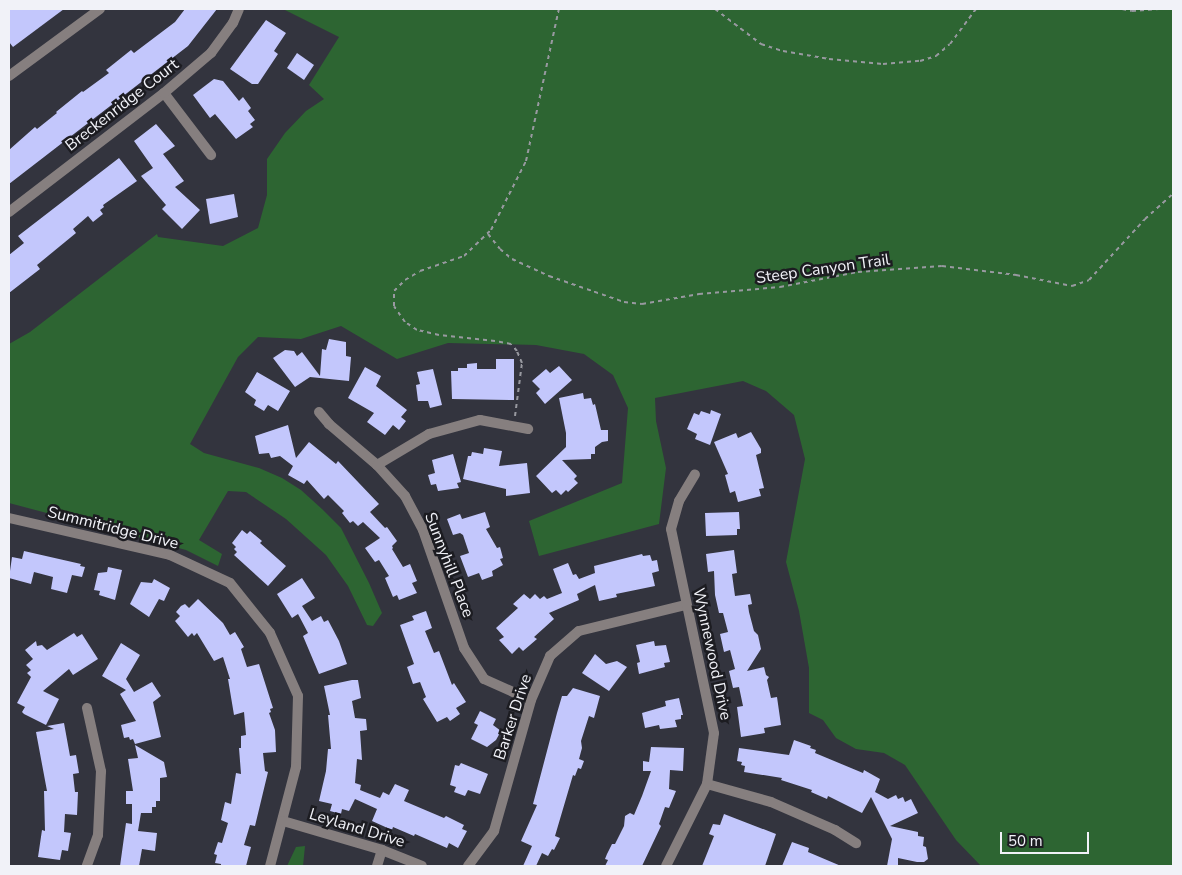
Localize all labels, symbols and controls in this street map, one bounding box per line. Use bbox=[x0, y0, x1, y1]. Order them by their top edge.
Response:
street label: Breckenridge Court bbox=[62, 55, 182, 155]
street label: Steep Canyon Trail bbox=[755, 250, 891, 288]
street label: Summitridge Drive bbox=[46, 502, 180, 554]
street label: Sunnyhill Place bbox=[420, 510, 478, 620]
street label: Wynnewood Drive bbox=[689, 586, 735, 722]
street label: Barker Drive bbox=[490, 672, 536, 762]
street label: Leyland Drive bbox=[307, 804, 407, 852]
scale bar bbox=[1002, 822, 1091, 854]
text: 50 m bbox=[1008, 831, 1043, 851]

